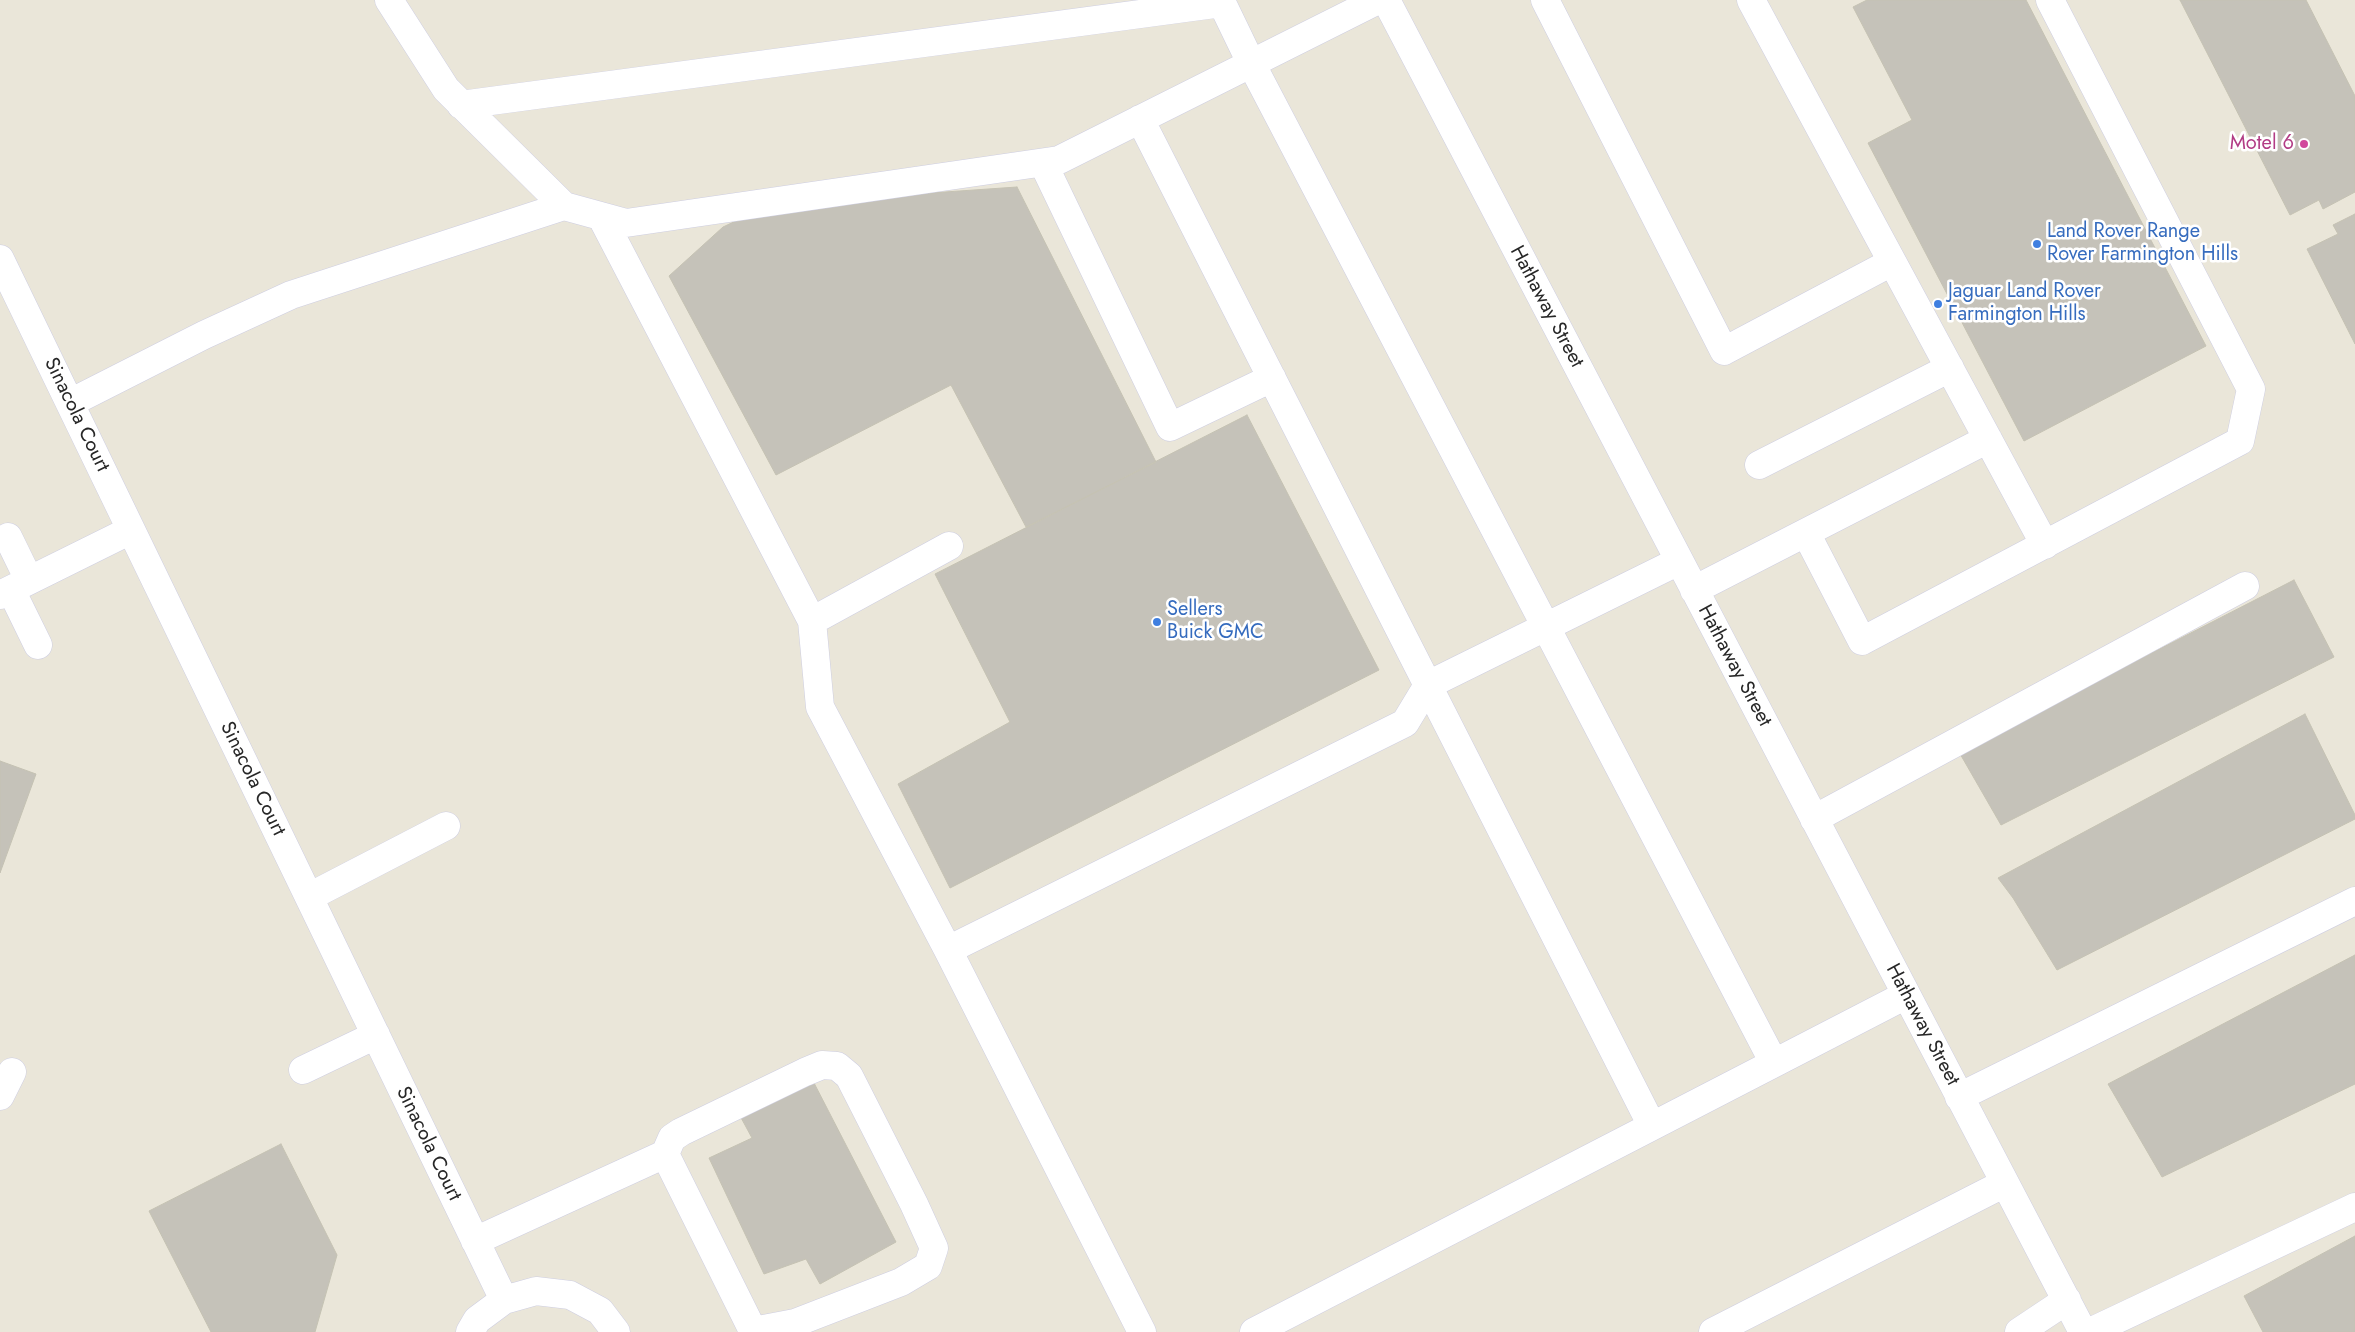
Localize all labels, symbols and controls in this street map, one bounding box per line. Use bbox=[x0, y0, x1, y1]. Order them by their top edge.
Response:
place label: Motel 6 bbox=[2230, 132, 2294, 156]
marker: Motel 6 bbox=[2298, 138, 2310, 150]
place label: Land Rover Range Rover Farmington Hills bbox=[2047, 220, 2238, 267]
marker: Land Rover Range Rover Farmington Hills bbox=[2031, 238, 2043, 250]
street label: Hathaway Street bbox=[1504, 242, 1588, 372]
place label: Jaguar Land Rover Farmington Hills bbox=[1948, 280, 2101, 327]
marker: Jaguar Land Rover Farmington Hills bbox=[1932, 298, 1944, 310]
street label: Sinacola Court bbox=[38, 354, 114, 476]
place label: Sellers Buick GMC bbox=[1167, 598, 1264, 645]
street label: Hathaway Street bbox=[1692, 601, 1776, 731]
marker: Sellers Buick GMC bbox=[1151, 616, 1163, 628]
street label: Sinacola Court bbox=[214, 718, 290, 840]
street label: Hathaway Street bbox=[1880, 960, 1964, 1090]
street label: Sinacola Court bbox=[390, 1083, 466, 1205]

